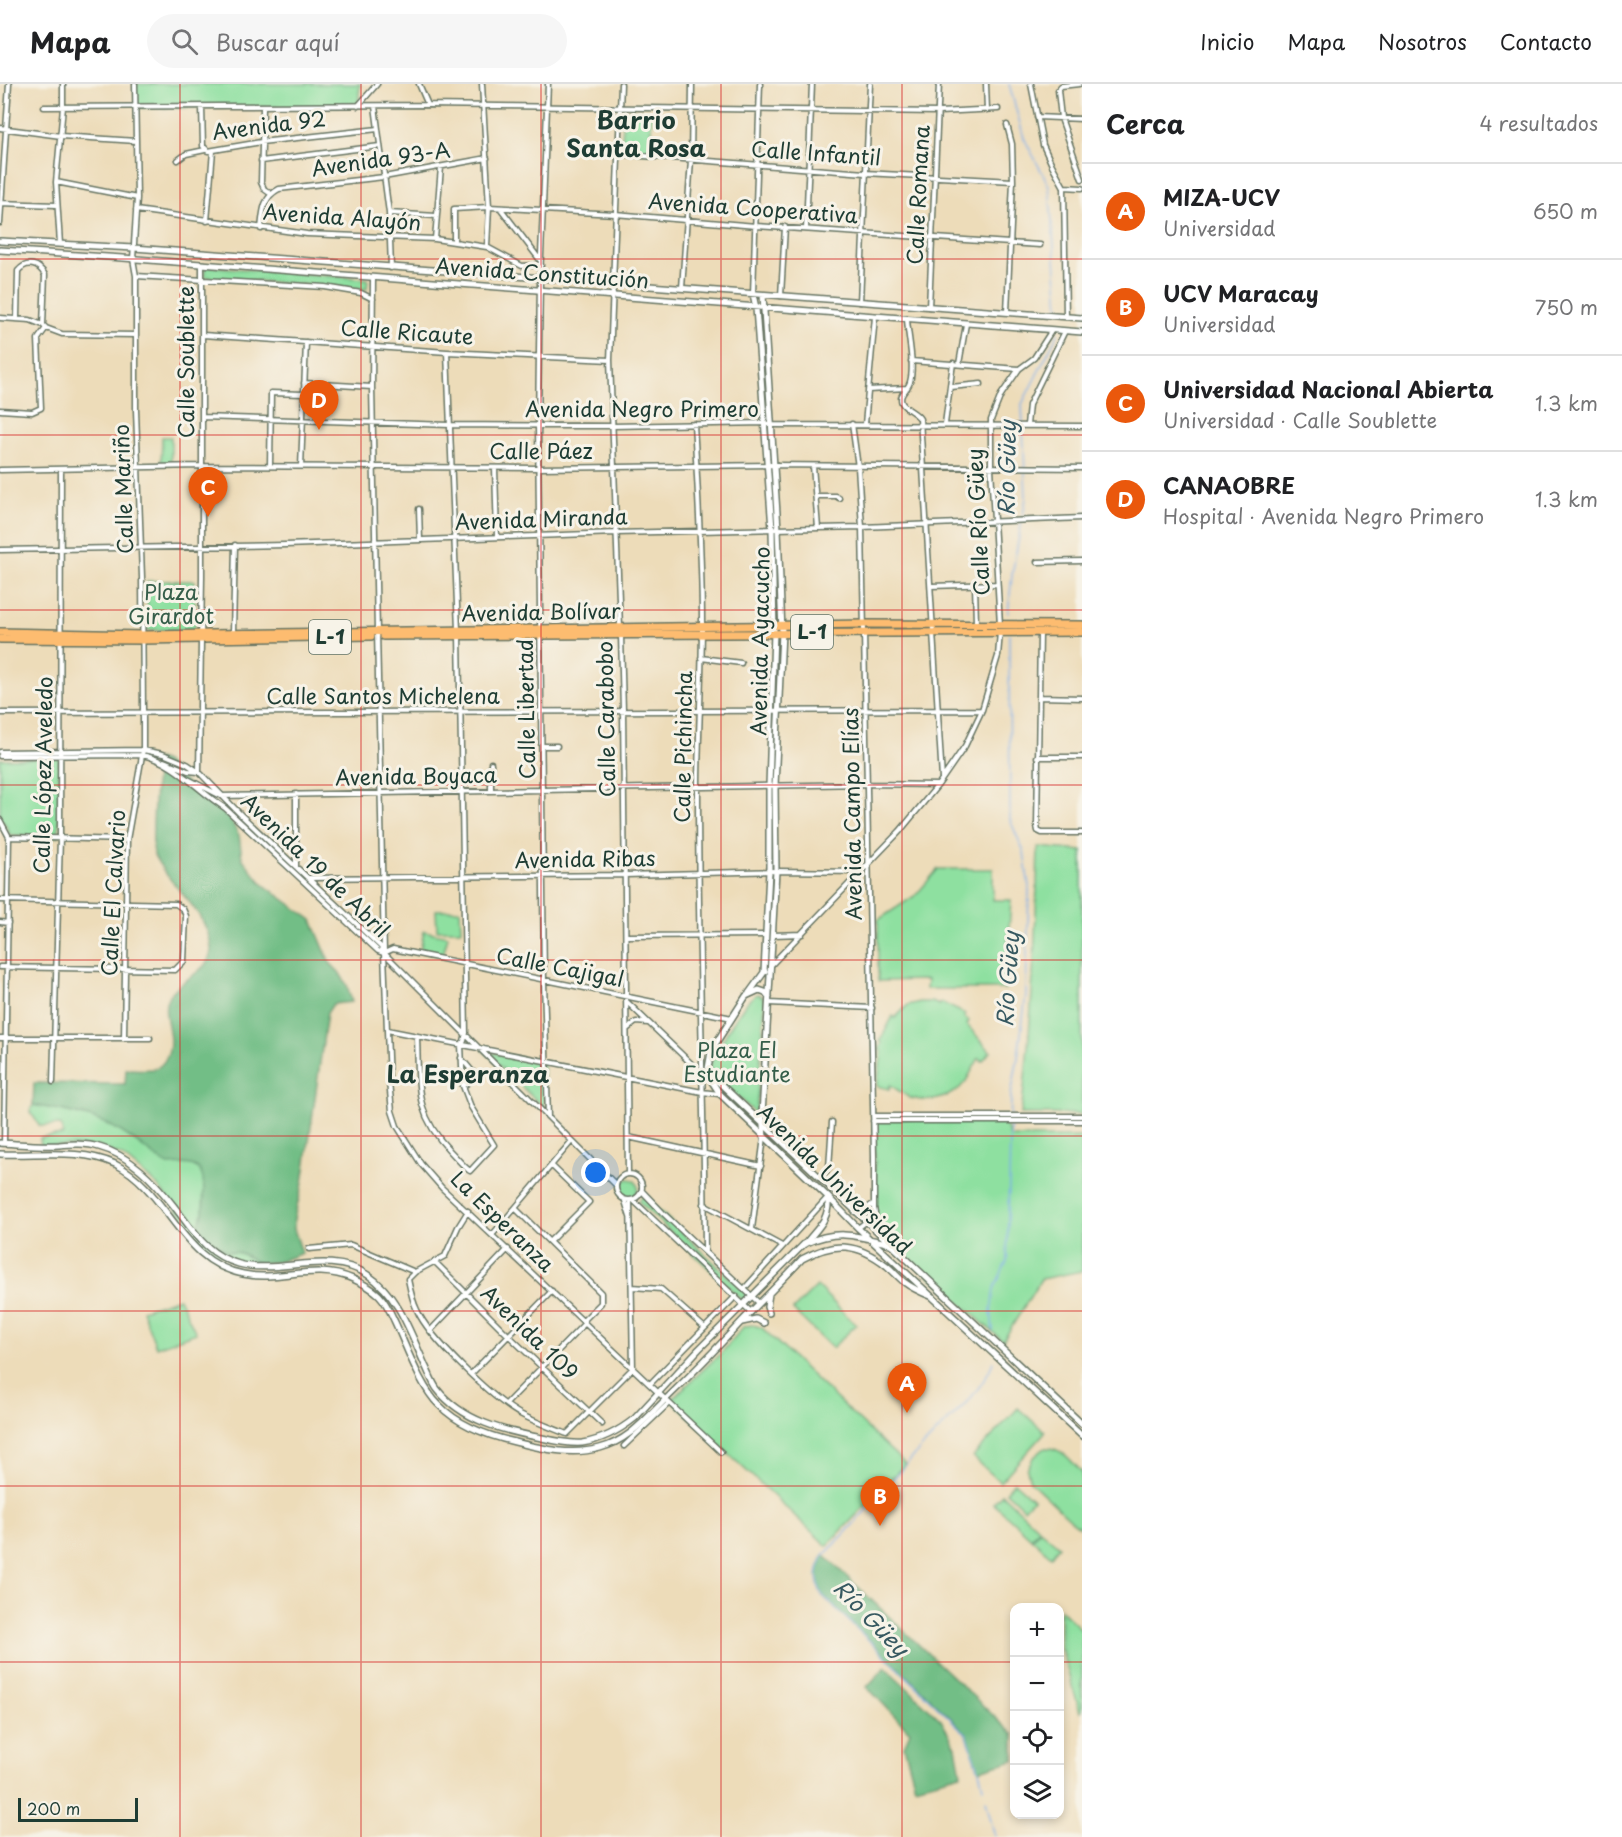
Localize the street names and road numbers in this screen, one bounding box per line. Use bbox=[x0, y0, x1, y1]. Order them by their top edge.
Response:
street label: Avenida 92 bbox=[210, 101, 327, 147]
street label: Calle Romana bbox=[897, 124, 937, 265]
street label: Calle Infantil bbox=[750, 131, 882, 173]
street label: Avenida 93-A bbox=[309, 132, 452, 184]
street label: Avenida Cooperativa bbox=[647, 184, 859, 230]
street label: Avenida Alayón bbox=[262, 195, 422, 237]
street label: Avenida Constitución bbox=[434, 249, 650, 295]
street label: Calle Soublette bbox=[169, 286, 201, 438]
street label: Calle Ricaute bbox=[340, 310, 475, 352]
street label: Avenida Negro Primero bbox=[525, 392, 759, 424]
street label: Calle Mariño bbox=[104, 424, 140, 555]
street label: Calle Páez bbox=[489, 434, 593, 466]
street label: Calle Río Güey bbox=[957, 448, 997, 597]
street label: Avenida Miranda bbox=[454, 499, 628, 537]
street label: Avenida Ayacucho bbox=[741, 546, 777, 736]
street label: Avenida Bolívar bbox=[461, 594, 621, 628]
road number: L-1 bbox=[791, 615, 833, 649]
road number: L-1 bbox=[309, 620, 351, 654]
street label: Calle Libertad bbox=[508, 639, 542, 779]
street label: Calle Carabobo bbox=[588, 641, 622, 797]
street label: Calle Pichincha bbox=[665, 671, 699, 823]
street label: Calle López Aveledo bbox=[24, 676, 60, 874]
street label: Calle Santos Michelena bbox=[266, 679, 500, 711]
street label: Avenida Campo Elías bbox=[833, 707, 869, 921]
street label: Avenida Boyaca bbox=[335, 758, 498, 792]
street label: Avenida 19 de Abril bbox=[235, 785, 398, 944]
street label: Calle El Calvario bbox=[92, 809, 132, 977]
street label: Avenida Ribas bbox=[514, 841, 656, 875]
street label: Calle Cajigal bbox=[494, 938, 627, 994]
street label: Avenida Universidad bbox=[751, 1096, 920, 1261]
street label: La Esperanza bbox=[444, 1163, 563, 1279]
street label: Avenida 109 bbox=[474, 1277, 586, 1386]

